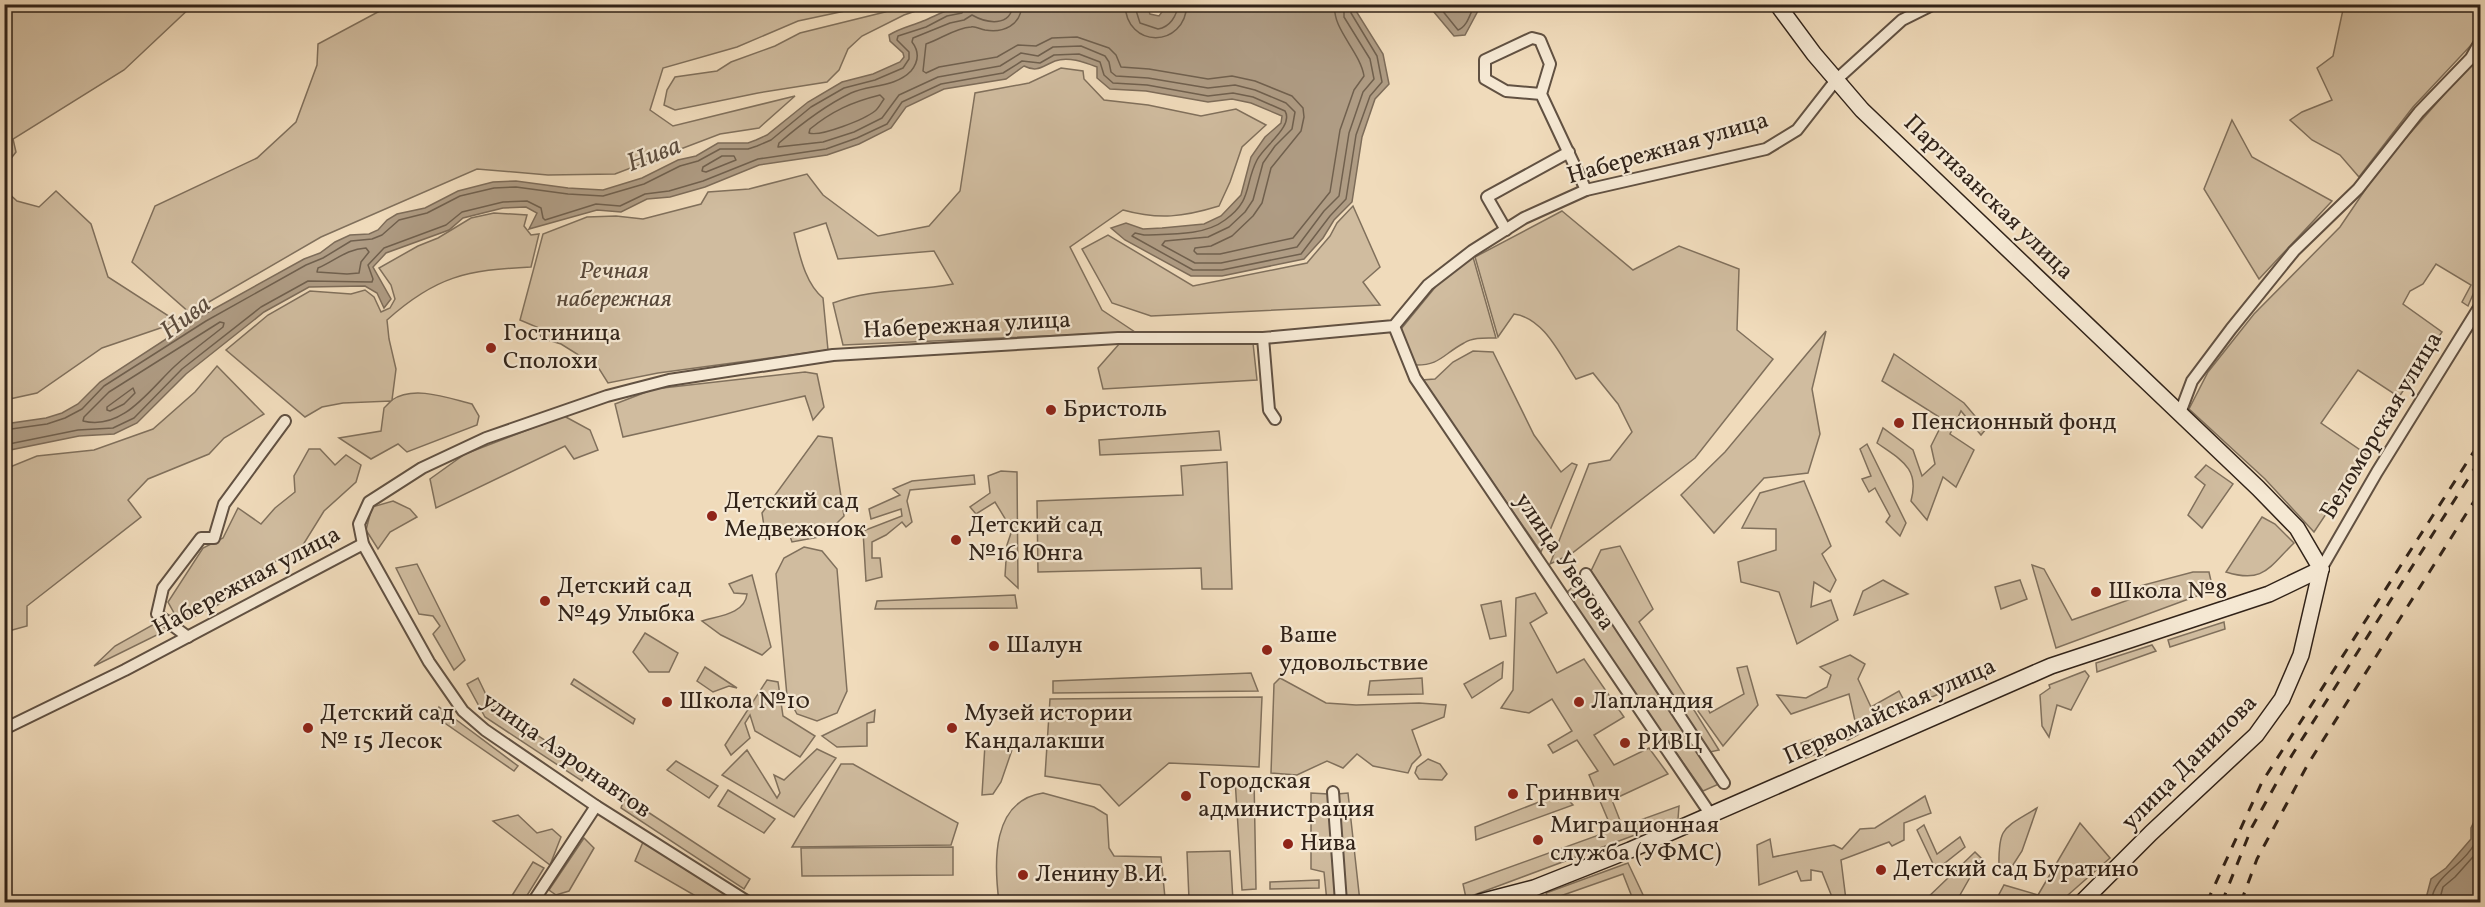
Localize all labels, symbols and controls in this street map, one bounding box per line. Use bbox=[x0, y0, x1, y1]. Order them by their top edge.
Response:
street label: Набережная улица bbox=[1563, 104, 1773, 194]
street label: Партизанская улица bbox=[1895, 108, 2081, 288]
water label: Нива bbox=[622, 128, 686, 182]
park label: Речная набережная bbox=[556, 255, 672, 317]
water label: Нива bbox=[153, 287, 219, 349]
street label: Набережная улица bbox=[862, 304, 1072, 348]
place label: Гостиница Сполохи bbox=[503, 317, 621, 379]
street label: Беломорская улица bbox=[2312, 326, 2452, 526]
marker: Гостиница Сполохи bbox=[484, 341, 498, 355]
place label: Бристоль bbox=[1063, 393, 1167, 427]
marker: Бристоль bbox=[1044, 403, 1058, 417]
place label: Пенсионный фонд bbox=[1911, 406, 2117, 440]
marker: Пенсионный фонд bbox=[1892, 416, 1906, 430]
place label: Детский сад Медвежонок bbox=[724, 485, 866, 547]
street label: улица Уверова bbox=[1505, 486, 1623, 638]
marker: Детский сад Медвежонок bbox=[705, 509, 719, 523]
place label: Детский сад №16 Юнга bbox=[968, 509, 1103, 571]
street label: Набережная улица bbox=[147, 518, 347, 646]
marker: Детский сад №16 Юнга bbox=[949, 533, 963, 547]
place label: Детский сад №49 Улыбка bbox=[557, 570, 696, 632]
place label: Школа №8 bbox=[2108, 575, 2228, 609]
marker: Школа №8 bbox=[2089, 585, 2103, 599]
marker: Детский сад №49 Улыбка bbox=[538, 594, 552, 608]
place label: Ваше удовольствие bbox=[1279, 619, 1428, 681]
place label: Шалун bbox=[1006, 629, 1083, 663]
marker: Шалун bbox=[987, 639, 1001, 653]
marker: Ваше удовольствие bbox=[1260, 643, 1274, 657]
street label: Первомайская улица bbox=[1778, 650, 2002, 774]
street label: улица Аэронавтов bbox=[474, 684, 658, 828]
place label: Школа №10 bbox=[679, 685, 810, 719]
place label: Лапландия bbox=[1591, 685, 1714, 719]
street label: улица Данилова bbox=[2114, 687, 2266, 839]
marker: Школа №10 bbox=[660, 695, 674, 709]
marker: Лапландия bbox=[1572, 695, 1586, 709]
place label: Детский сад № 15 Лесок bbox=[320, 697, 455, 759]
place label: Музей истории Кандалакши bbox=[964, 697, 1133, 759]
marker: Детский сад № 15 Лесок bbox=[301, 721, 315, 735]
marker: Музей истории Кандалакши bbox=[945, 721, 959, 735]
place label: РИВЦ bbox=[1637, 726, 1703, 760]
marker: РИВЦ bbox=[1618, 736, 1632, 750]
place label: Городская администрация bbox=[1198, 765, 1374, 827]
place label: Гринвич bbox=[1525, 777, 1620, 811]
marker: Гринвич bbox=[1506, 787, 1520, 801]
marker: Городская администрация bbox=[1179, 789, 1193, 803]
place label: Миграционная служба (УФМС) bbox=[1550, 809, 1722, 871]
place label: Нива bbox=[1300, 827, 1357, 861]
marker: Миграционная служба (УФМС) bbox=[1531, 833, 1545, 847]
marker: Нива bbox=[1281, 837, 1295, 851]
place label: Детский сад Буратино bbox=[1893, 853, 2139, 887]
place label: Ленину В.И. bbox=[1035, 858, 1168, 892]
marker: Детский сад Буратино bbox=[1874, 863, 1888, 877]
marker: Ленину В.И. bbox=[1016, 868, 1030, 882]

